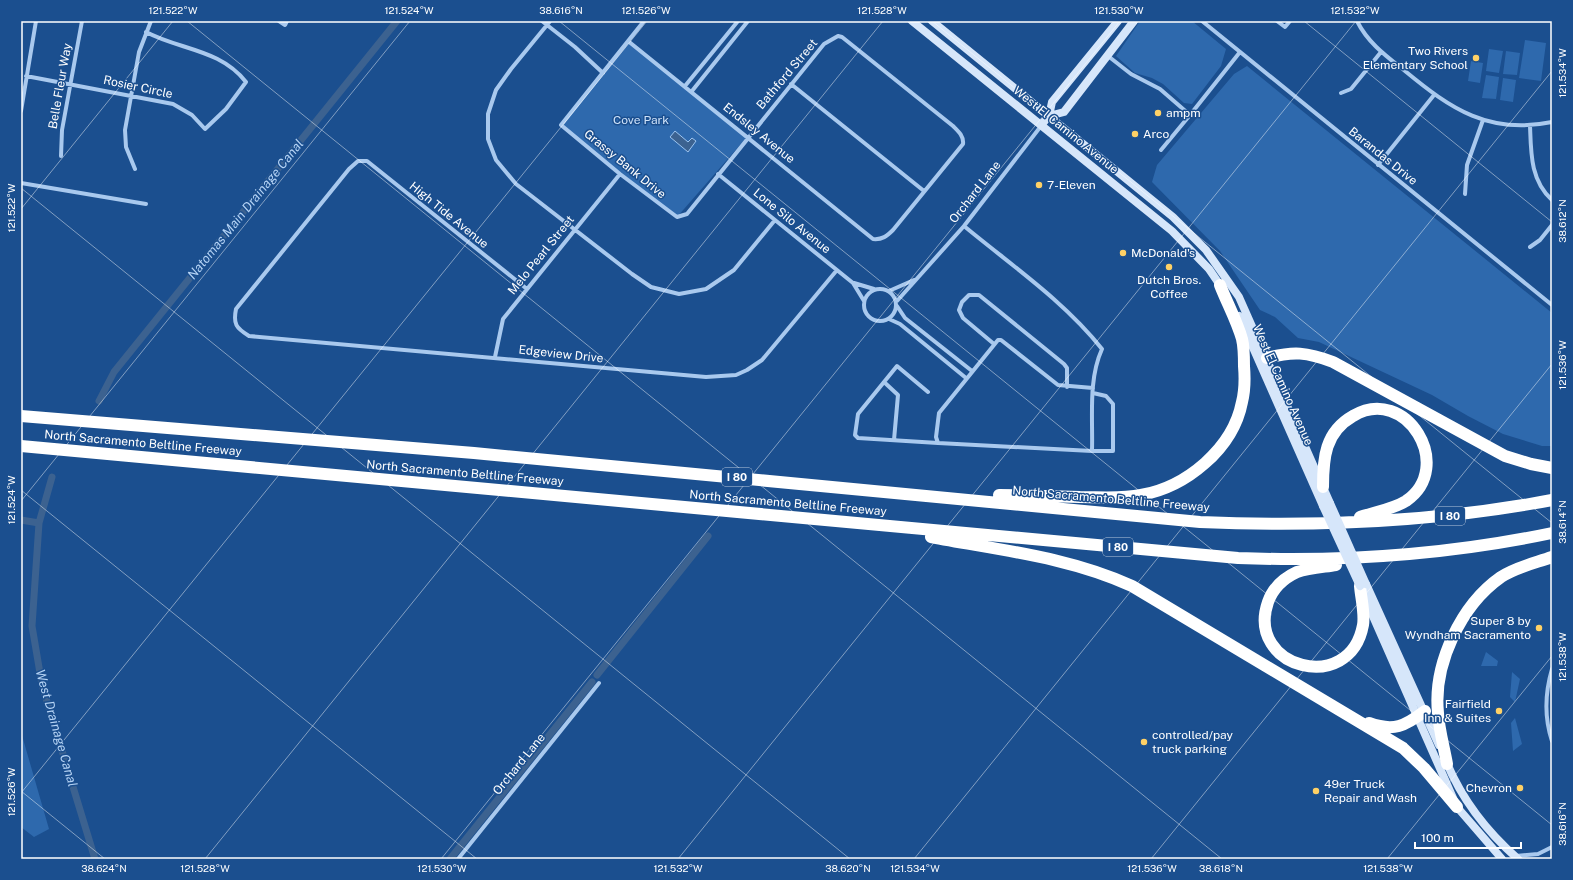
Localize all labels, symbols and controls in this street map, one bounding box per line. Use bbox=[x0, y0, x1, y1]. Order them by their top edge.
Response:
text: 121.522°W bbox=[149, 4, 198, 16]
text: 121.524°W bbox=[384, 4, 434, 16]
text: 38.616°N bbox=[539, 4, 583, 16]
text: 121.526°W bbox=[621, 4, 671, 16]
text: 121.528°W bbox=[857, 4, 907, 16]
text: 121.530°W bbox=[1094, 4, 1144, 16]
text: 121.532°W bbox=[1330, 4, 1380, 16]
street label: Bathford Street bbox=[754, 36, 821, 112]
street label: Belle Fleur Way bbox=[46, 42, 75, 130]
place label: Two Rivers Elementary School bbox=[1363, 44, 1468, 72]
text: 121.534°W bbox=[1556, 48, 1568, 98]
marker: Two Rivers Elementary School bbox=[1471, 53, 1481, 63]
street label: Rosier Circle bbox=[102, 73, 174, 101]
street label: West El Camino Avenue bbox=[1011, 83, 1121, 177]
street label: Endsley Avenue bbox=[720, 100, 798, 166]
place label: ampm bbox=[1166, 106, 1201, 120]
marker: ampm bbox=[1153, 108, 1163, 118]
park label: Cove Park bbox=[613, 113, 669, 127]
street label: Barandas Drive bbox=[1346, 124, 1420, 188]
street label: Grassy Bank Drive bbox=[581, 127, 669, 201]
place label: Arco bbox=[1143, 127, 1170, 141]
marker: Arco bbox=[1130, 129, 1140, 139]
water label: Natomas Main Drainage Canal bbox=[184, 136, 307, 282]
street label: Orchard Lane bbox=[946, 158, 1004, 226]
place label: 7-Eleven bbox=[1047, 178, 1096, 192]
street label: High Tide Avenue bbox=[407, 179, 491, 251]
marker: 7-Eleven bbox=[1034, 180, 1044, 190]
text: 121.522°W bbox=[5, 183, 17, 232]
street label: Lone Silo Avenue bbox=[751, 186, 834, 257]
text: 38.612°N bbox=[1556, 199, 1568, 243]
street label: Melo Pearl Street bbox=[505, 212, 577, 297]
place label: McDonald's bbox=[1131, 246, 1195, 260]
marker: McDonald's bbox=[1118, 248, 1128, 258]
marker: Dutch Bros. Coffee bbox=[1164, 262, 1174, 272]
place label: Dutch Bros. Coffee bbox=[1137, 273, 1201, 301]
street label: West El Camino Avenue bbox=[1250, 322, 1316, 448]
text: 121.536°W bbox=[1556, 340, 1568, 390]
street label: Edgeview Drive bbox=[518, 343, 604, 365]
street label: North Sacramento Beltline Freeway bbox=[44, 427, 243, 459]
street label: North Sacramento Beltline Freeway bbox=[366, 457, 565, 489]
road number: I 80 bbox=[722, 468, 752, 486]
text: 121.524°W bbox=[5, 475, 17, 525]
street label: North Sacramento Beltline Freeway bbox=[1012, 483, 1211, 515]
street label: North Sacramento Beltline Freeway bbox=[689, 487, 888, 519]
text: 38.614°N bbox=[1556, 500, 1568, 544]
road number: I 80 bbox=[1435, 507, 1465, 525]
road number: I 80 bbox=[1103, 538, 1133, 556]
place label: Super 8 by Wyndham Sacramento bbox=[1405, 614, 1532, 642]
marker: Super 8 by Wyndham Sacramento bbox=[1534, 623, 1544, 633]
text: 121.538°W bbox=[1556, 632, 1568, 682]
water label: West Drainage Canal bbox=[33, 668, 80, 789]
place label: Fairfield Inn & Suites bbox=[1424, 697, 1491, 725]
marker: Fairfield Inn & Suites bbox=[1494, 706, 1504, 716]
place label: controlled/pay truck parking bbox=[1152, 728, 1233, 756]
street label: Orchard Lane bbox=[490, 730, 548, 798]
marker: controlled/pay truck parking bbox=[1139, 737, 1149, 747]
text: 121.526°W bbox=[5, 767, 17, 817]
place label: 49er Truck Repair and Wash bbox=[1324, 777, 1417, 805]
place label: Chevron bbox=[1466, 781, 1512, 795]
marker: Chevron bbox=[1515, 783, 1525, 793]
marker: 49er Truck Repair and Wash bbox=[1311, 786, 1321, 796]
text: 38.616°N bbox=[1556, 802, 1568, 846]
scale bar bbox=[1415, 824, 1521, 850]
text: 100 m bbox=[1421, 831, 1454, 845]
text: 38.624°N bbox=[81, 862, 127, 874]
text: 121.528°W bbox=[180, 862, 230, 874]
text: 121.530°W bbox=[417, 862, 467, 874]
text: 121.532°W bbox=[653, 862, 703, 874]
text: 38.620°N bbox=[825, 862, 871, 874]
text: 121.534°W bbox=[890, 862, 940, 874]
text: 121.536°W bbox=[1127, 862, 1177, 874]
text: 38.618°N bbox=[1199, 862, 1243, 874]
text: 121.538°W bbox=[1363, 862, 1413, 874]

